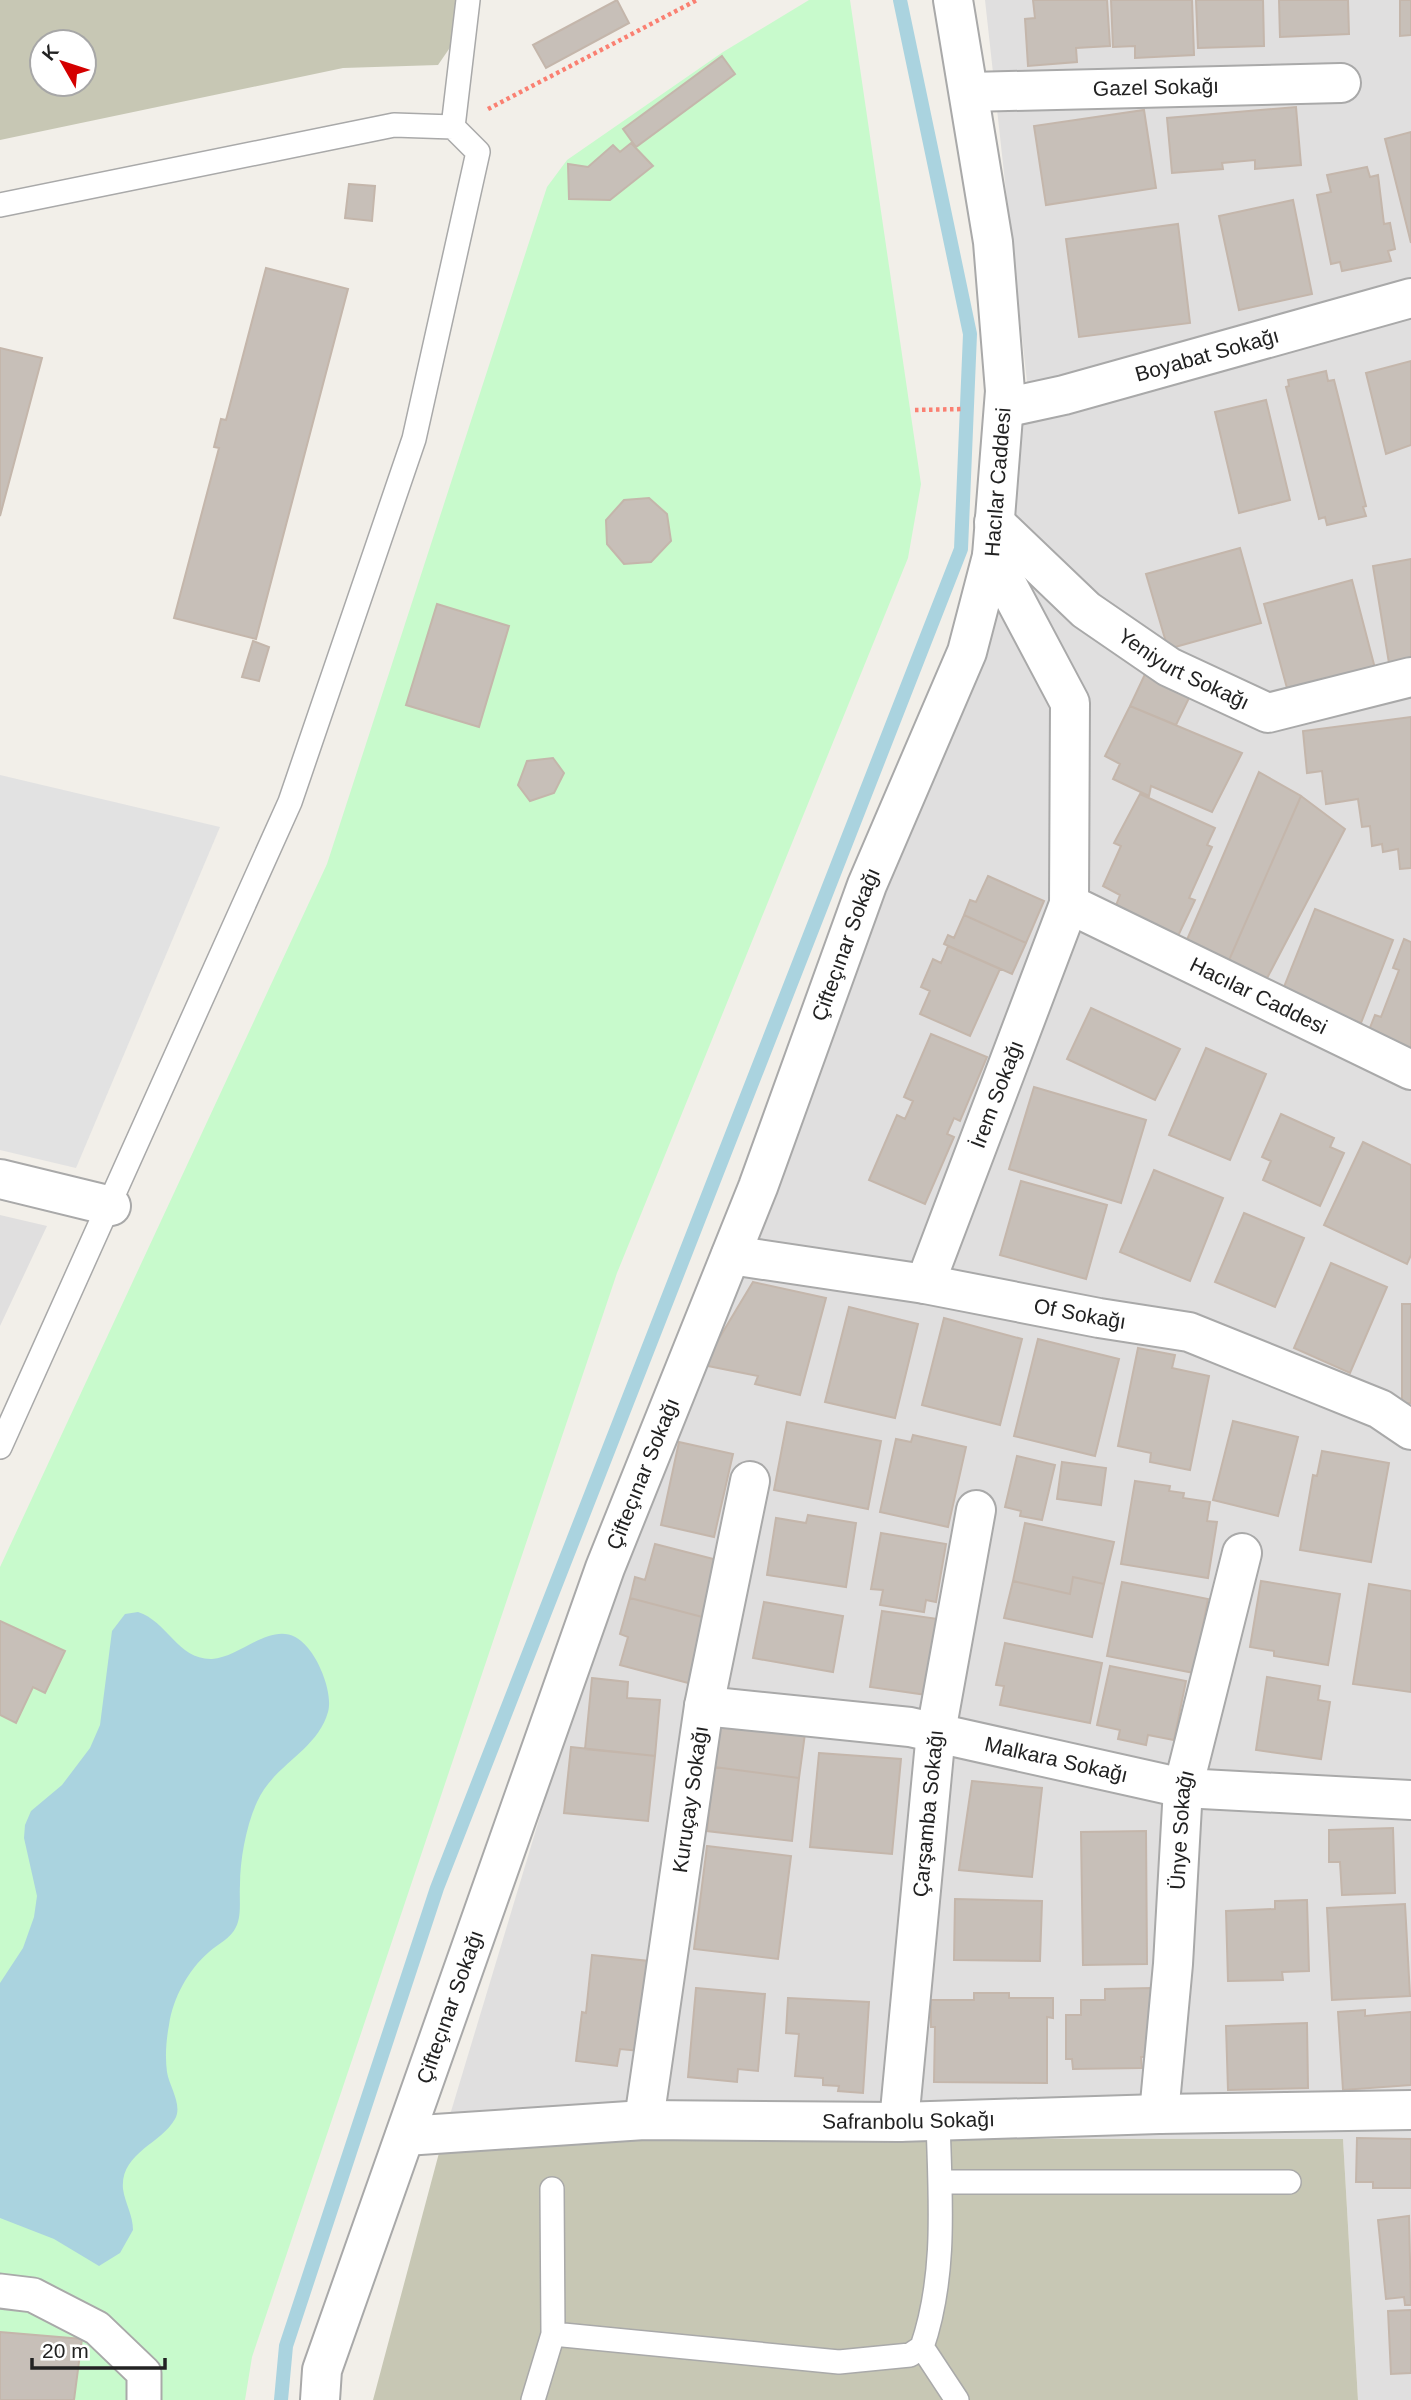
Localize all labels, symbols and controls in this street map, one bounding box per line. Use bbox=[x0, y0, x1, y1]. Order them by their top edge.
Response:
north arrow bbox=[28, 28, 98, 98]
text: K bbox=[38, 40, 63, 65]
street label: Gazel Sokağı bbox=[1093, 74, 1219, 100]
street label: Boyabat Sokağı bbox=[1132, 323, 1282, 386]
street label: Hacılar Caddesi bbox=[980, 407, 1015, 558]
street label: Yeniyurt Sokağı bbox=[1114, 624, 1253, 714]
street label: Çifteçınar Sokağı bbox=[807, 864, 884, 1024]
street label: Hacılar Caddesi bbox=[1186, 953, 1331, 1038]
street label: İrem Sokağı bbox=[966, 1037, 1027, 1151]
street label: Of Sokağı bbox=[1032, 1294, 1128, 1333]
street label: Çifteçınar Sokağı bbox=[602, 1395, 683, 1553]
street label: Kuruçay Sokağı bbox=[668, 1724, 712, 1874]
street label: Çarşamba Sokağı bbox=[908, 1729, 947, 1898]
street label: Malkara Sokağı bbox=[983, 1732, 1130, 1786]
street label: Ünye Sokağı bbox=[1165, 1767, 1198, 1891]
street label: Çifteçınar Sokağı bbox=[412, 1927, 487, 2087]
street label: Safranbolu Sokağı bbox=[822, 2107, 995, 2133]
scale bar bbox=[32, 2326, 164, 2370]
text: 20 m bbox=[42, 2339, 89, 2362]

